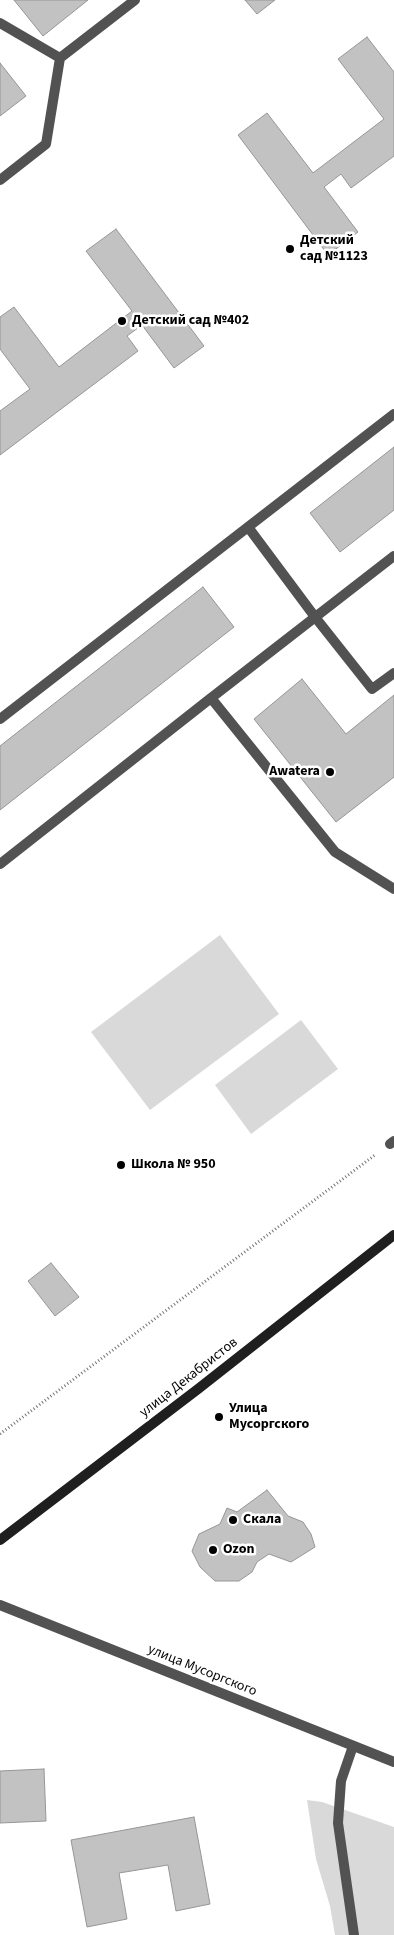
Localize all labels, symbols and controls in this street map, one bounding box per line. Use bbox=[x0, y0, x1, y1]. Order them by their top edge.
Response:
place label: Детский сад №1123 bbox=[300, 233, 368, 266]
marker: Детский сад №1123 bbox=[284, 243, 296, 255]
place label: Детский сад №402 bbox=[132, 313, 249, 329]
marker: Детский сад №402 bbox=[116, 315, 128, 327]
place label: Awatera bbox=[269, 764, 320, 780]
marker: Awatera bbox=[324, 766, 336, 778]
place label: Школа № 950 bbox=[131, 1157, 216, 1173]
marker: Школа № 950 bbox=[115, 1159, 127, 1171]
street label: улица Декабристов bbox=[137, 1334, 241, 1422]
place label: Улица Мусоргского bbox=[229, 1401, 309, 1434]
marker: Улица Мусоргского bbox=[213, 1411, 225, 1423]
place label: Скала bbox=[243, 1512, 281, 1528]
marker: Скала bbox=[227, 1514, 239, 1526]
place label: Ozon bbox=[223, 1542, 254, 1558]
marker: Ozon bbox=[207, 1544, 219, 1556]
street label: улица Мусоргского bbox=[145, 1641, 259, 1701]

